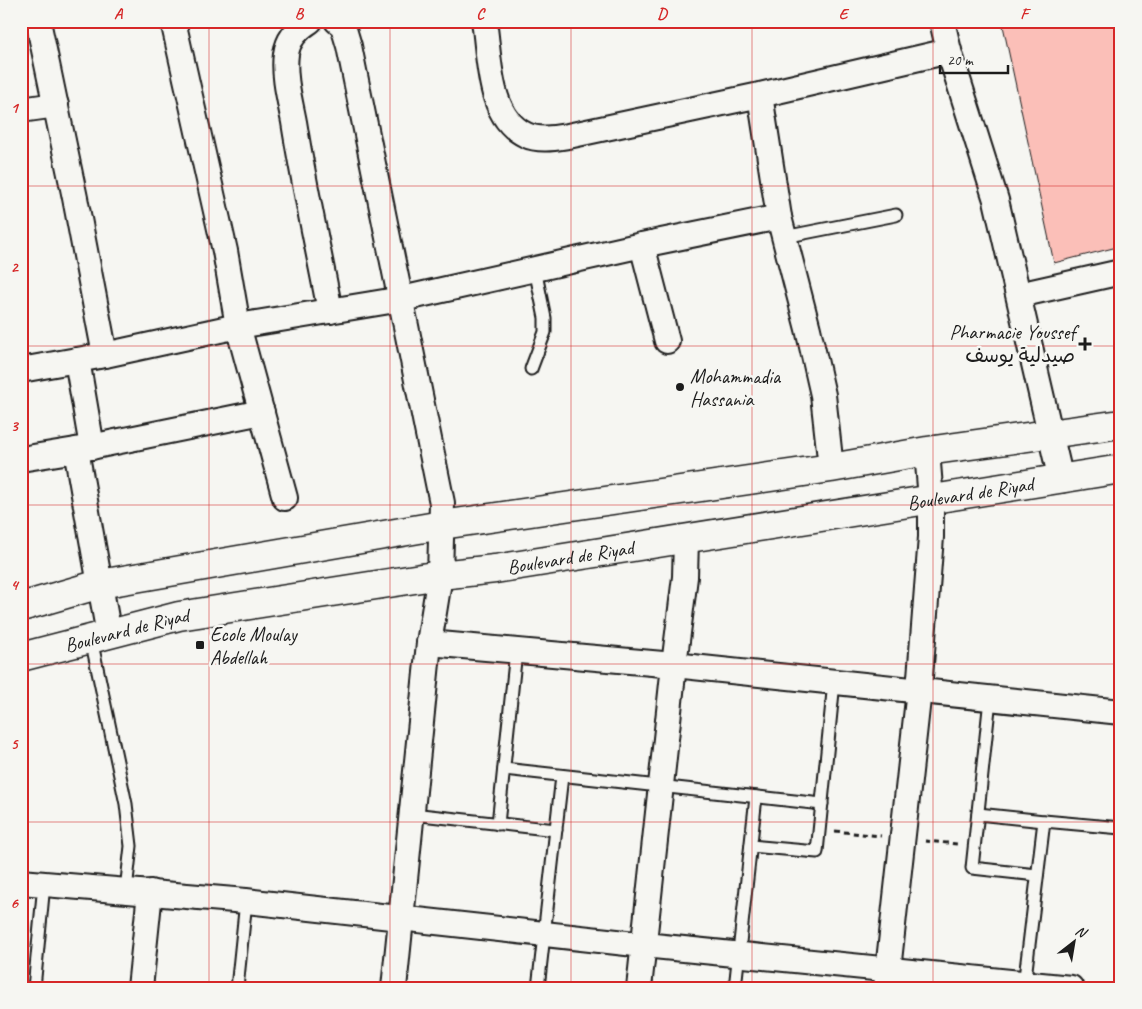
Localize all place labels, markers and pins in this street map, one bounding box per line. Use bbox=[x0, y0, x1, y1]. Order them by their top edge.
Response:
place label: Pharmacie Youssef صيدلية يوسف bbox=[950, 320, 1080, 368]
marker: Pharmacie Youssef صيدلية يوسف bbox=[1079, 338, 1091, 350]
place label: Mohammadia Hassania bbox=[690, 364, 782, 412]
marker: Mohammadia Hassania bbox=[674, 381, 686, 393]
place label: Ecole Moulay Abdellah bbox=[210, 622, 299, 670]
marker: Ecole Moulay Abdellah bbox=[194, 639, 206, 651]

